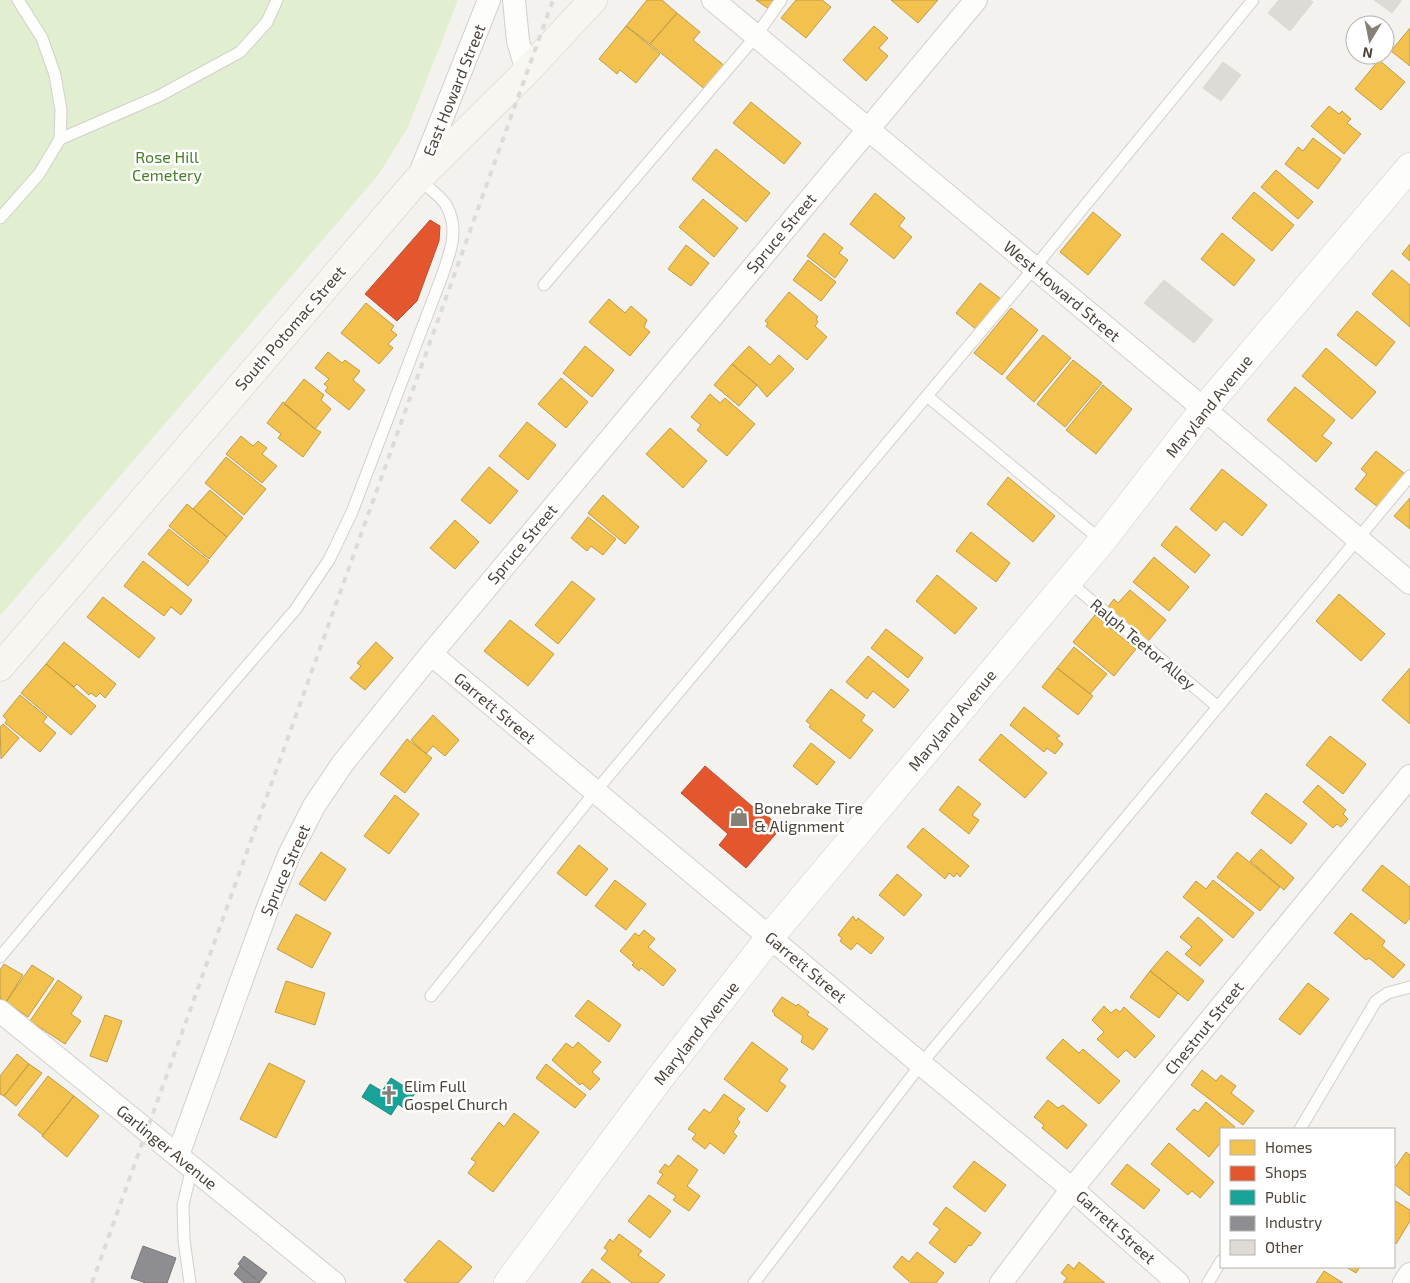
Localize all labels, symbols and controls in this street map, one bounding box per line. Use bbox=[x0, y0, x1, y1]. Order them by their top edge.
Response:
north arrow bbox=[1345, 15, 1395, 65]
street label: East Howard Street bbox=[418, 21, 489, 159]
text: N bbox=[1361, 44, 1374, 63]
park label: Rose Hill Cemetery bbox=[132, 147, 202, 184]
street label: Spruce Street bbox=[742, 189, 819, 276]
street label: West Howard Street bbox=[1000, 236, 1124, 345]
street label: South Potomac Street bbox=[230, 262, 349, 394]
street label: Maryland Avenue bbox=[1161, 351, 1256, 461]
street label: Spruce Street bbox=[483, 500, 560, 587]
street label: Ralph Teetor Alley bbox=[1087, 594, 1200, 693]
street label: Maryland Avenue bbox=[904, 665, 1000, 774]
street label: Garrett Street bbox=[451, 668, 540, 747]
place label: Bonebrake Tire & Alignment bbox=[754, 798, 863, 835]
shop icon: Bonebrake Tire & Alignment bbox=[728, 806, 750, 828]
street label: Spruce Street bbox=[256, 821, 313, 918]
street label: Garrett Street bbox=[762, 927, 851, 1006]
street label: Maryland Avenue bbox=[649, 977, 742, 1088]
street label: Chestnut Street bbox=[1160, 977, 1247, 1078]
place label: Elim Full Gospel Church bbox=[404, 1076, 508, 1113]
church icon: Elim Full Gospel Church bbox=[378, 1084, 400, 1106]
street label: Garlinger Avenue bbox=[113, 1100, 221, 1193]
legend bbox=[1220, 1128, 1395, 1268]
text: Homes bbox=[1265, 1138, 1312, 1156]
text: Shops bbox=[1265, 1163, 1307, 1181]
street label: Garrett Street bbox=[1073, 1186, 1160, 1267]
text: Public bbox=[1265, 1188, 1306, 1206]
text: Industry bbox=[1265, 1213, 1322, 1231]
text: Other bbox=[1265, 1238, 1304, 1256]

